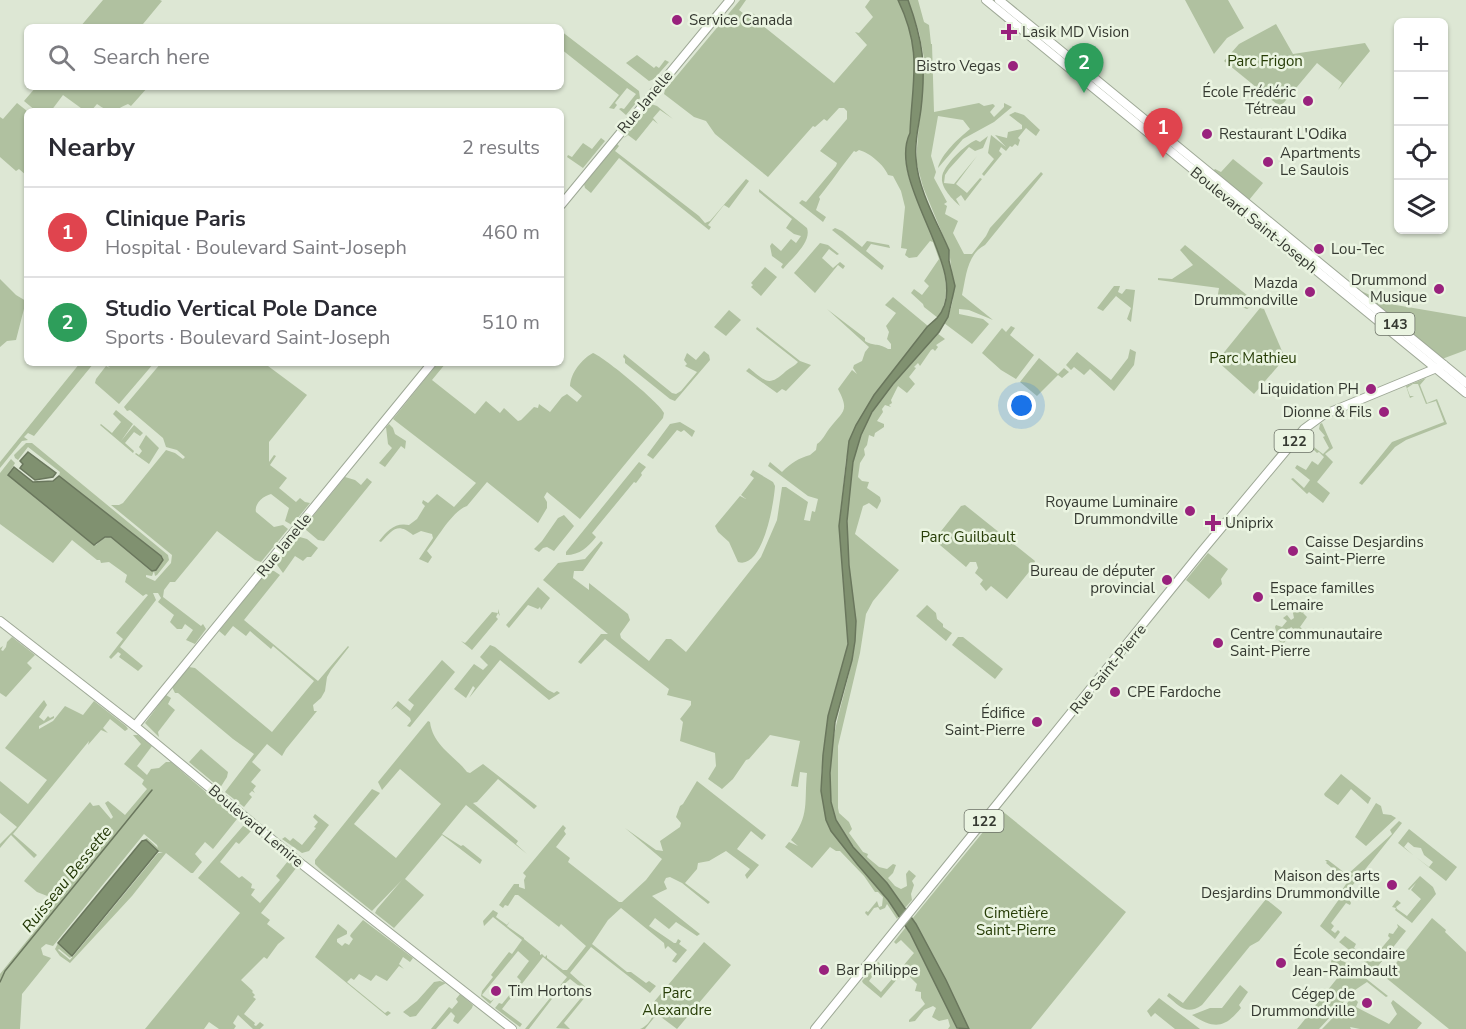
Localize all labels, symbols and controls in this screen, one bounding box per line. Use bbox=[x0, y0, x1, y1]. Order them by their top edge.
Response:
place label: Service Canada bbox=[689, 10, 793, 30]
marker: Service Canada bbox=[670, 13, 684, 27]
map controls bbox=[1394, 18, 1448, 234]
button: + bbox=[1394, 18, 1448, 72]
place label: Lasik MD Vision bbox=[1022, 22, 1129, 42]
marker: Lasik MD Vision bbox=[1000, 23, 1018, 41]
search box bbox=[24, 24, 564, 90]
icon: search bbox=[45, 41, 78, 74]
text: Search here bbox=[93, 42, 210, 72]
pin: 2 bbox=[1064, 44, 1104, 93]
park label: Parc Frigon bbox=[1227, 51, 1303, 71]
place label: Bistro Vegas bbox=[916, 56, 1001, 76]
marker: Bistro Vegas bbox=[1006, 59, 1020, 73]
street label: Rue Janelle bbox=[613, 66, 677, 138]
button: − bbox=[1394, 72, 1448, 126]
place label: École Frédéric Tétreau bbox=[1202, 82, 1296, 119]
marker: École Frédéric Tétreau bbox=[1301, 94, 1315, 108]
pin: 1 bbox=[1144, 108, 1182, 158]
place label: Restaurant L'Odika bbox=[1219, 124, 1347, 144]
button: locate bbox=[1394, 126, 1448, 180]
marker: Restaurant L'Odika bbox=[1200, 127, 1214, 141]
text: Nearby bbox=[48, 130, 135, 165]
text: 2 results bbox=[462, 134, 540, 161]
place label: Apartments Le Saulois bbox=[1280, 143, 1360, 180]
marker: Apartments Le Saulois bbox=[1261, 155, 1275, 169]
street label: Boulevard Saint-Joseph bbox=[1186, 162, 1322, 278]
button: layers bbox=[1394, 180, 1448, 234]
text: Clinique Paris bbox=[105, 204, 246, 234]
text: 1 bbox=[62, 219, 74, 246]
text: 460 m bbox=[482, 219, 540, 246]
text: Hospital · Boulevard Saint-Joseph bbox=[105, 234, 407, 261]
place label: Lou-Tec bbox=[1331, 239, 1384, 259]
marker: Lou-Tec bbox=[1312, 242, 1326, 256]
place label: Drummond Musique bbox=[1351, 270, 1427, 307]
place label: Mazda Drummondville bbox=[1194, 273, 1298, 310]
marker: Drummond Musique bbox=[1432, 282, 1446, 296]
marker: Mazda Drummondville bbox=[1303, 285, 1317, 299]
text: Studio Vertical Pole Dance bbox=[105, 294, 377, 324]
text: 2 bbox=[62, 309, 74, 336]
text: 510 m bbox=[482, 309, 540, 336]
road number: 143 bbox=[1376, 313, 1414, 335]
text: Sports · Boulevard Saint-Joseph bbox=[105, 324, 390, 351]
park label: Parc Mathieu bbox=[1209, 348, 1297, 368]
place label: Liquidation PH bbox=[1260, 379, 1359, 399]
marker: Liquidation PH bbox=[1364, 382, 1378, 396]
your location bbox=[1007, 391, 1036, 420]
place label: Dionne & Fils bbox=[1283, 402, 1372, 422]
marker: Dionne & Fils bbox=[1377, 405, 1391, 419]
road number: 122 bbox=[1274, 430, 1314, 452]
place label: Royaume Luminaire Drummondville bbox=[1045, 492, 1178, 529]
marker: Royaume Luminaire Drummondville bbox=[1183, 504, 1197, 518]
street label: Rue Janelle bbox=[252, 509, 316, 581]
place label: Uniprix bbox=[1225, 513, 1274, 533]
marker: Uniprix bbox=[1206, 516, 1220, 530]
park label: Parc Guilbault bbox=[920, 527, 1016, 547]
place label: Caisse Desjardins Saint-Pierre bbox=[1305, 532, 1424, 569]
marker: Caisse Desjardins Saint-Pierre bbox=[1286, 544, 1300, 558]
place label: Bureau de députer provincial bbox=[1030, 561, 1156, 598]
marker: Bureau de députer provincial bbox=[1160, 573, 1174, 587]
place label: Espace familles Lemaire bbox=[1270, 578, 1374, 615]
marker: Espace familles Lemaire bbox=[1251, 590, 1265, 604]
street label: Rue Saint-Pierre bbox=[1065, 620, 1151, 718]
place label: Centre communautaire Saint-Pierre bbox=[1230, 624, 1382, 661]
marker: Centre communautaire Saint-Pierre bbox=[1211, 636, 1225, 650]
place label: CPE Fardoche bbox=[1127, 682, 1221, 702]
marker: CPE Fardoche bbox=[1108, 685, 1122, 699]
place label: Édifice Saint-Pierre bbox=[945, 703, 1025, 740]
marker: Édifice Saint-Pierre bbox=[1030, 715, 1044, 729]
street label: Boulevard Lemire bbox=[204, 780, 308, 872]
road number: 122 bbox=[964, 810, 1004, 832]
water label: Ruisseau Bessette bbox=[17, 821, 117, 937]
place label: Maison des arts Desjardins Drummondville bbox=[1201, 866, 1380, 903]
marker: Maison des arts Desjardins Drummondville bbox=[1385, 878, 1399, 892]
park label: Cimetière Saint-Pierre bbox=[976, 903, 1056, 940]
place label: École secondaire Jean-Raimbault bbox=[1292, 944, 1405, 981]
marker: École secondaire Jean-Raimbault bbox=[1274, 956, 1288, 970]
place label: Bar Philippe bbox=[836, 960, 918, 980]
marker: Bar Philippe bbox=[817, 963, 831, 977]
place label: Tim Hortons bbox=[508, 981, 592, 1001]
park label: Parc Alexandre bbox=[642, 983, 712, 1020]
marker: Tim Hortons bbox=[489, 984, 503, 998]
place label: Cégep de Drummondville bbox=[1251, 984, 1355, 1021]
marker: Cégep de Drummondville bbox=[1360, 996, 1374, 1010]

